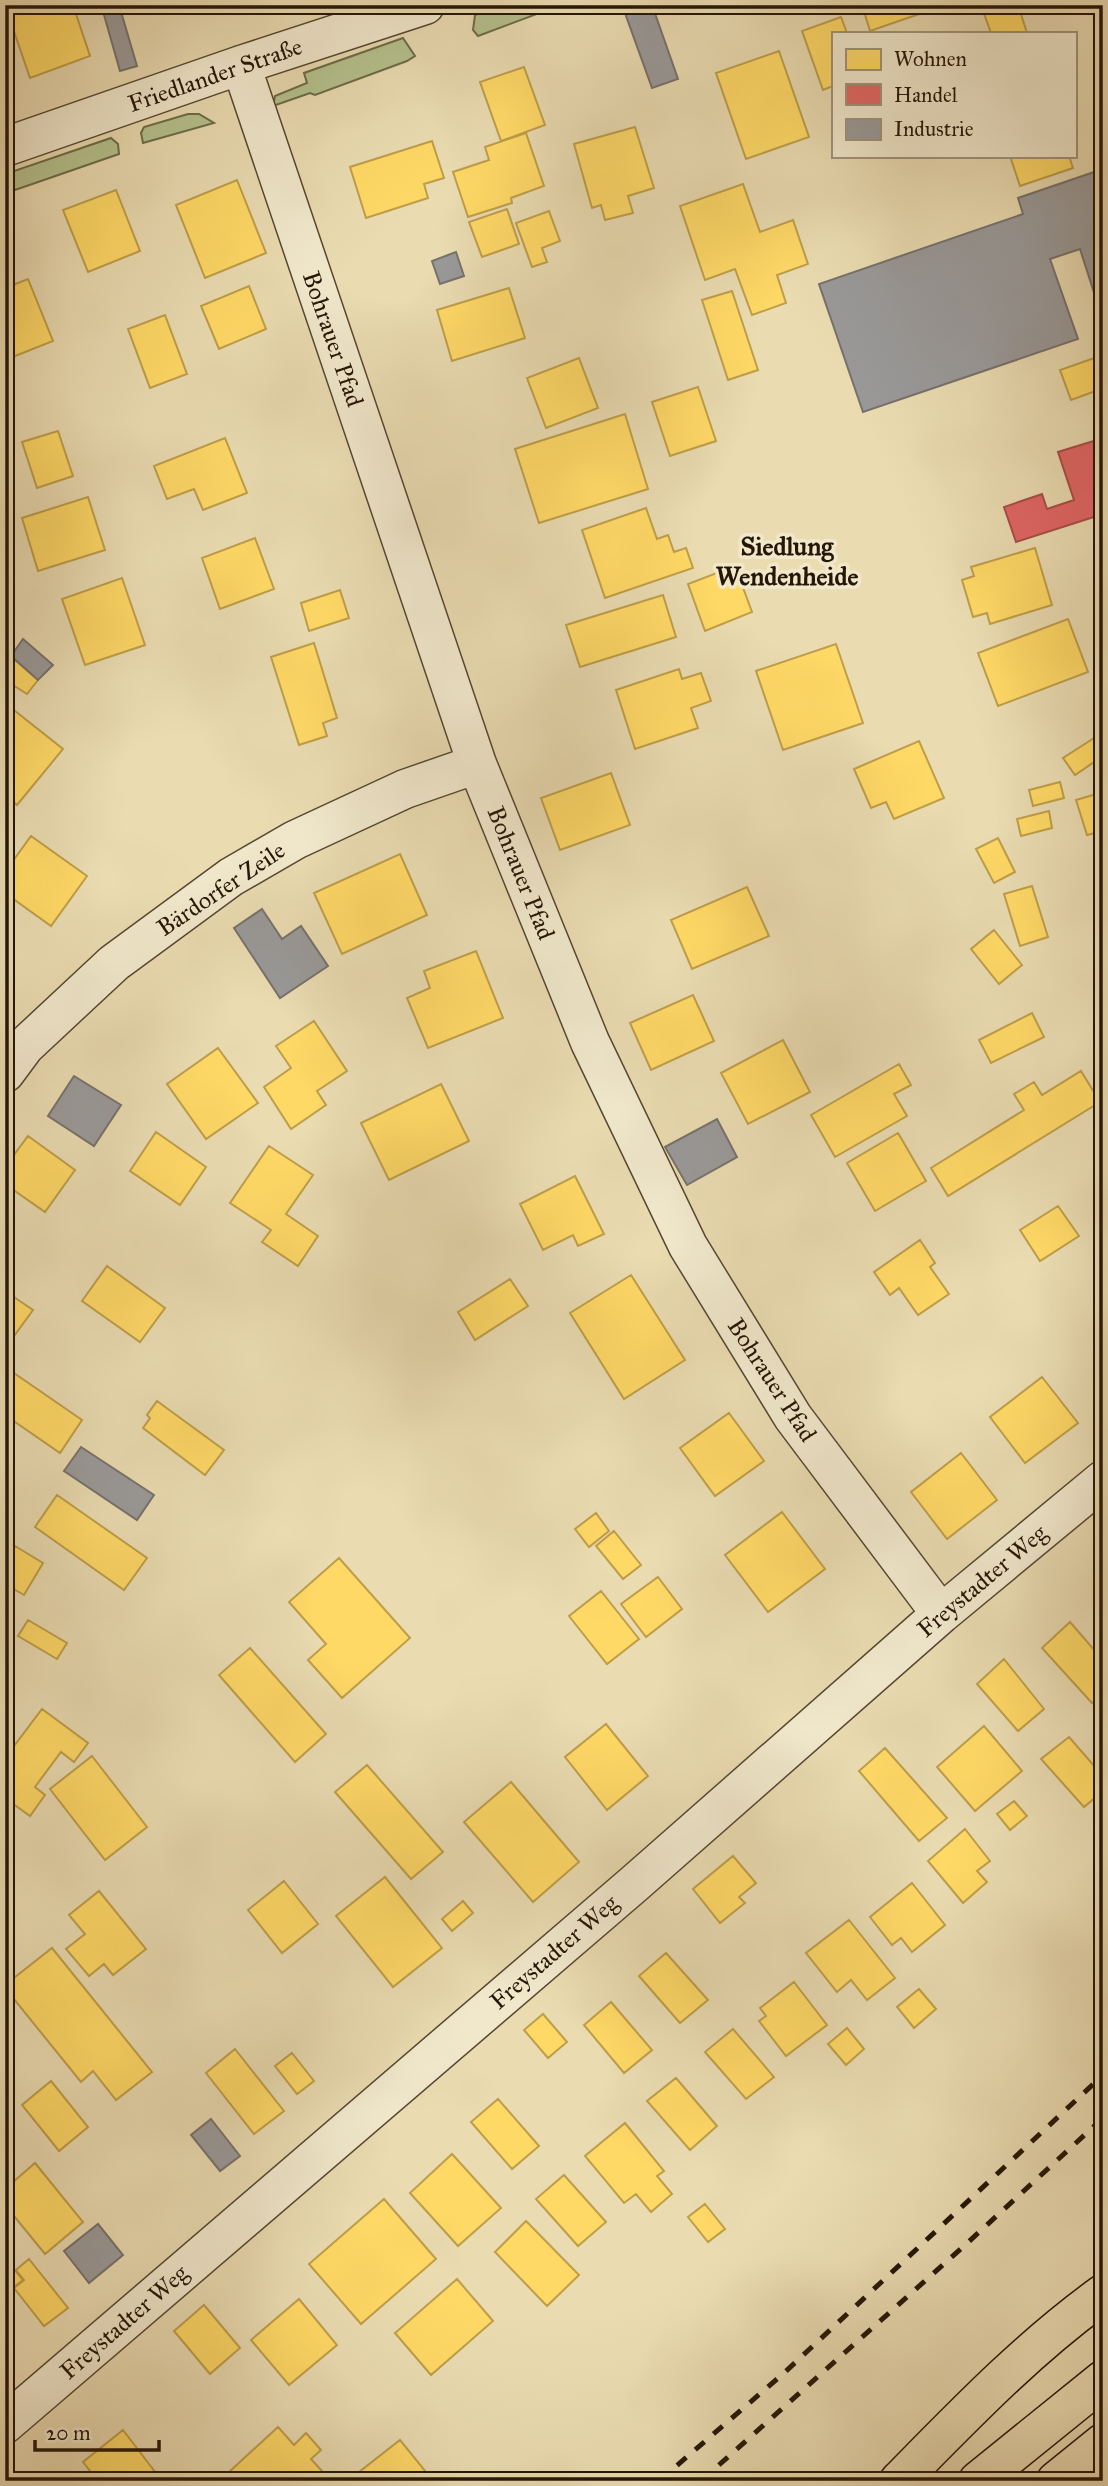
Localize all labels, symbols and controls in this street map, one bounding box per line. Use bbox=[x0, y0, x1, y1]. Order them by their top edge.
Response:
street label: Friedlander Straße bbox=[124, 31, 306, 119]
legend bbox=[832, 32, 1076, 158]
text: Wohnen bbox=[894, 46, 967, 72]
text: Handel bbox=[894, 82, 958, 108]
text: Industrie bbox=[894, 116, 974, 142]
street label: Bohrauer Pfad bbox=[296, 267, 370, 411]
district label: Siedlung Wendenheide bbox=[716, 530, 858, 592]
street label: Bohrauer Pfad bbox=[481, 802, 561, 944]
street label: Bärdorfer Zeile bbox=[151, 835, 291, 943]
street label: Bohrauer Pfad bbox=[721, 1313, 823, 1447]
street label: Freystadter Weg bbox=[911, 1518, 1054, 1644]
street label: Freystadter Weg bbox=[484, 1888, 625, 2016]
street label: Freystadter Weg bbox=[54, 2258, 195, 2386]
scale bar bbox=[35, 2409, 159, 2453]
text: 20 m bbox=[46, 2420, 91, 2446]

